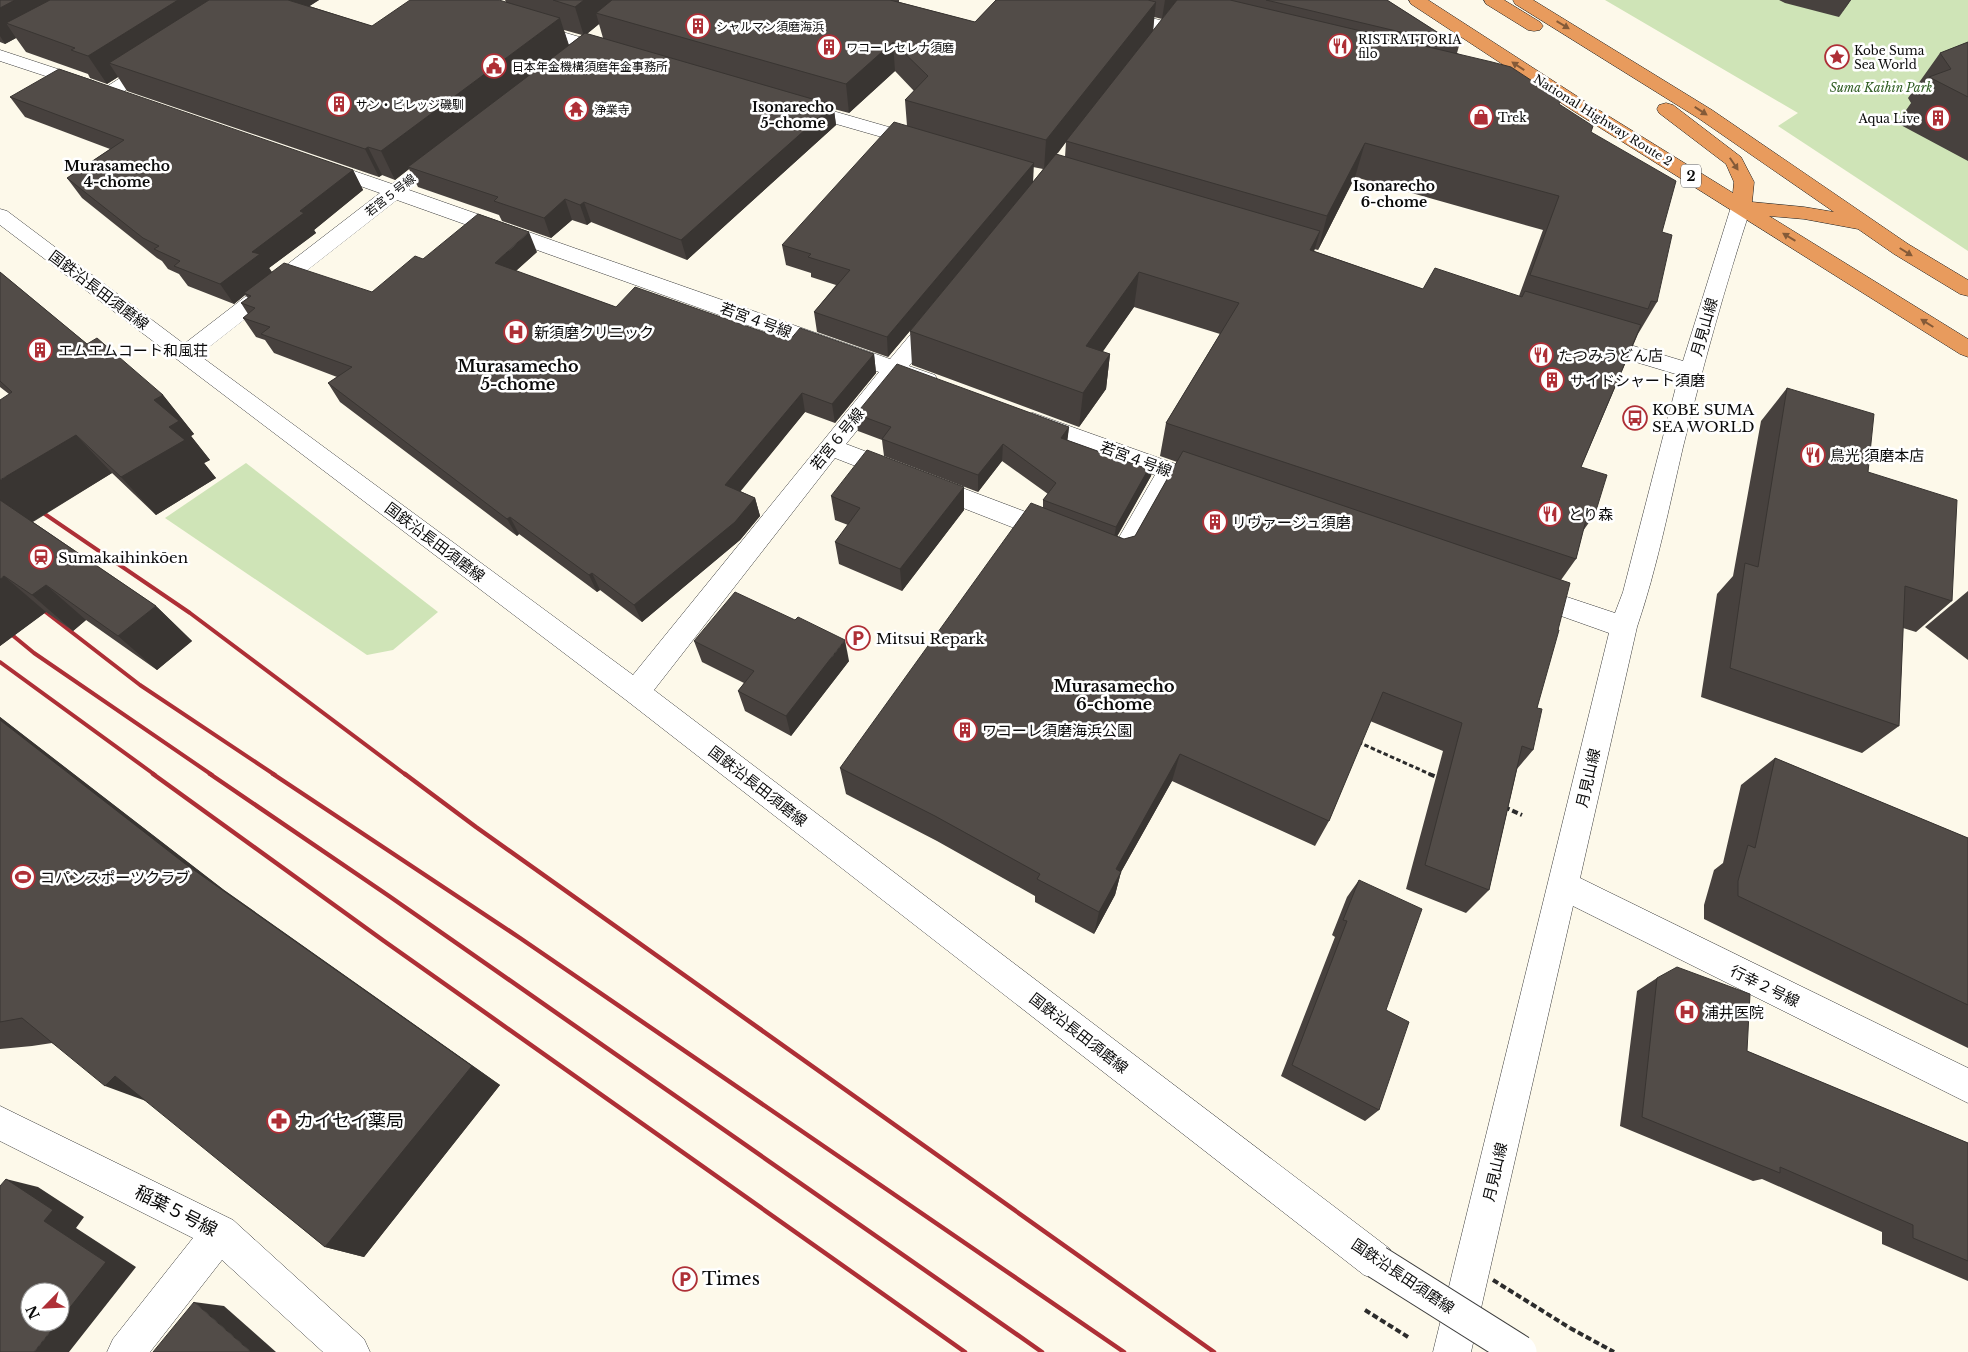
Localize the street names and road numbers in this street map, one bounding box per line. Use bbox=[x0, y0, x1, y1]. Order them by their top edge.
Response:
street label: National Highway Route 2 bbox=[1531, 71, 1675, 169]
road number: 2 bbox=[1681, 165, 1701, 188]
street label: 若宮５号線 bbox=[362, 171, 418, 219]
street label: 国鉄沿長田須磨線 bbox=[45, 246, 153, 334]
street label: 月見山線 bbox=[1687, 296, 1721, 358]
street label: 若宮４号線 bbox=[718, 298, 794, 342]
street label: 若宮６号線 bbox=[806, 404, 868, 474]
street label: 若宮４号線 bbox=[1098, 437, 1174, 481]
street label: 国鉄沿長田須磨線 bbox=[381, 498, 489, 586]
street label: 国鉄沿長田須磨線 bbox=[705, 742, 811, 830]
street label: 月見山線 bbox=[1572, 747, 1604, 809]
street label: 行幸２号線 bbox=[1727, 961, 1803, 1011]
street label: 国鉄沿長田須磨線 bbox=[1026, 989, 1132, 1077]
street label: 月見山線 bbox=[1479, 1141, 1511, 1203]
street label: 稲葉５号線 bbox=[131, 1181, 221, 1241]
street label: 国鉄沿長田須磨線 bbox=[1348, 1235, 1458, 1317]

